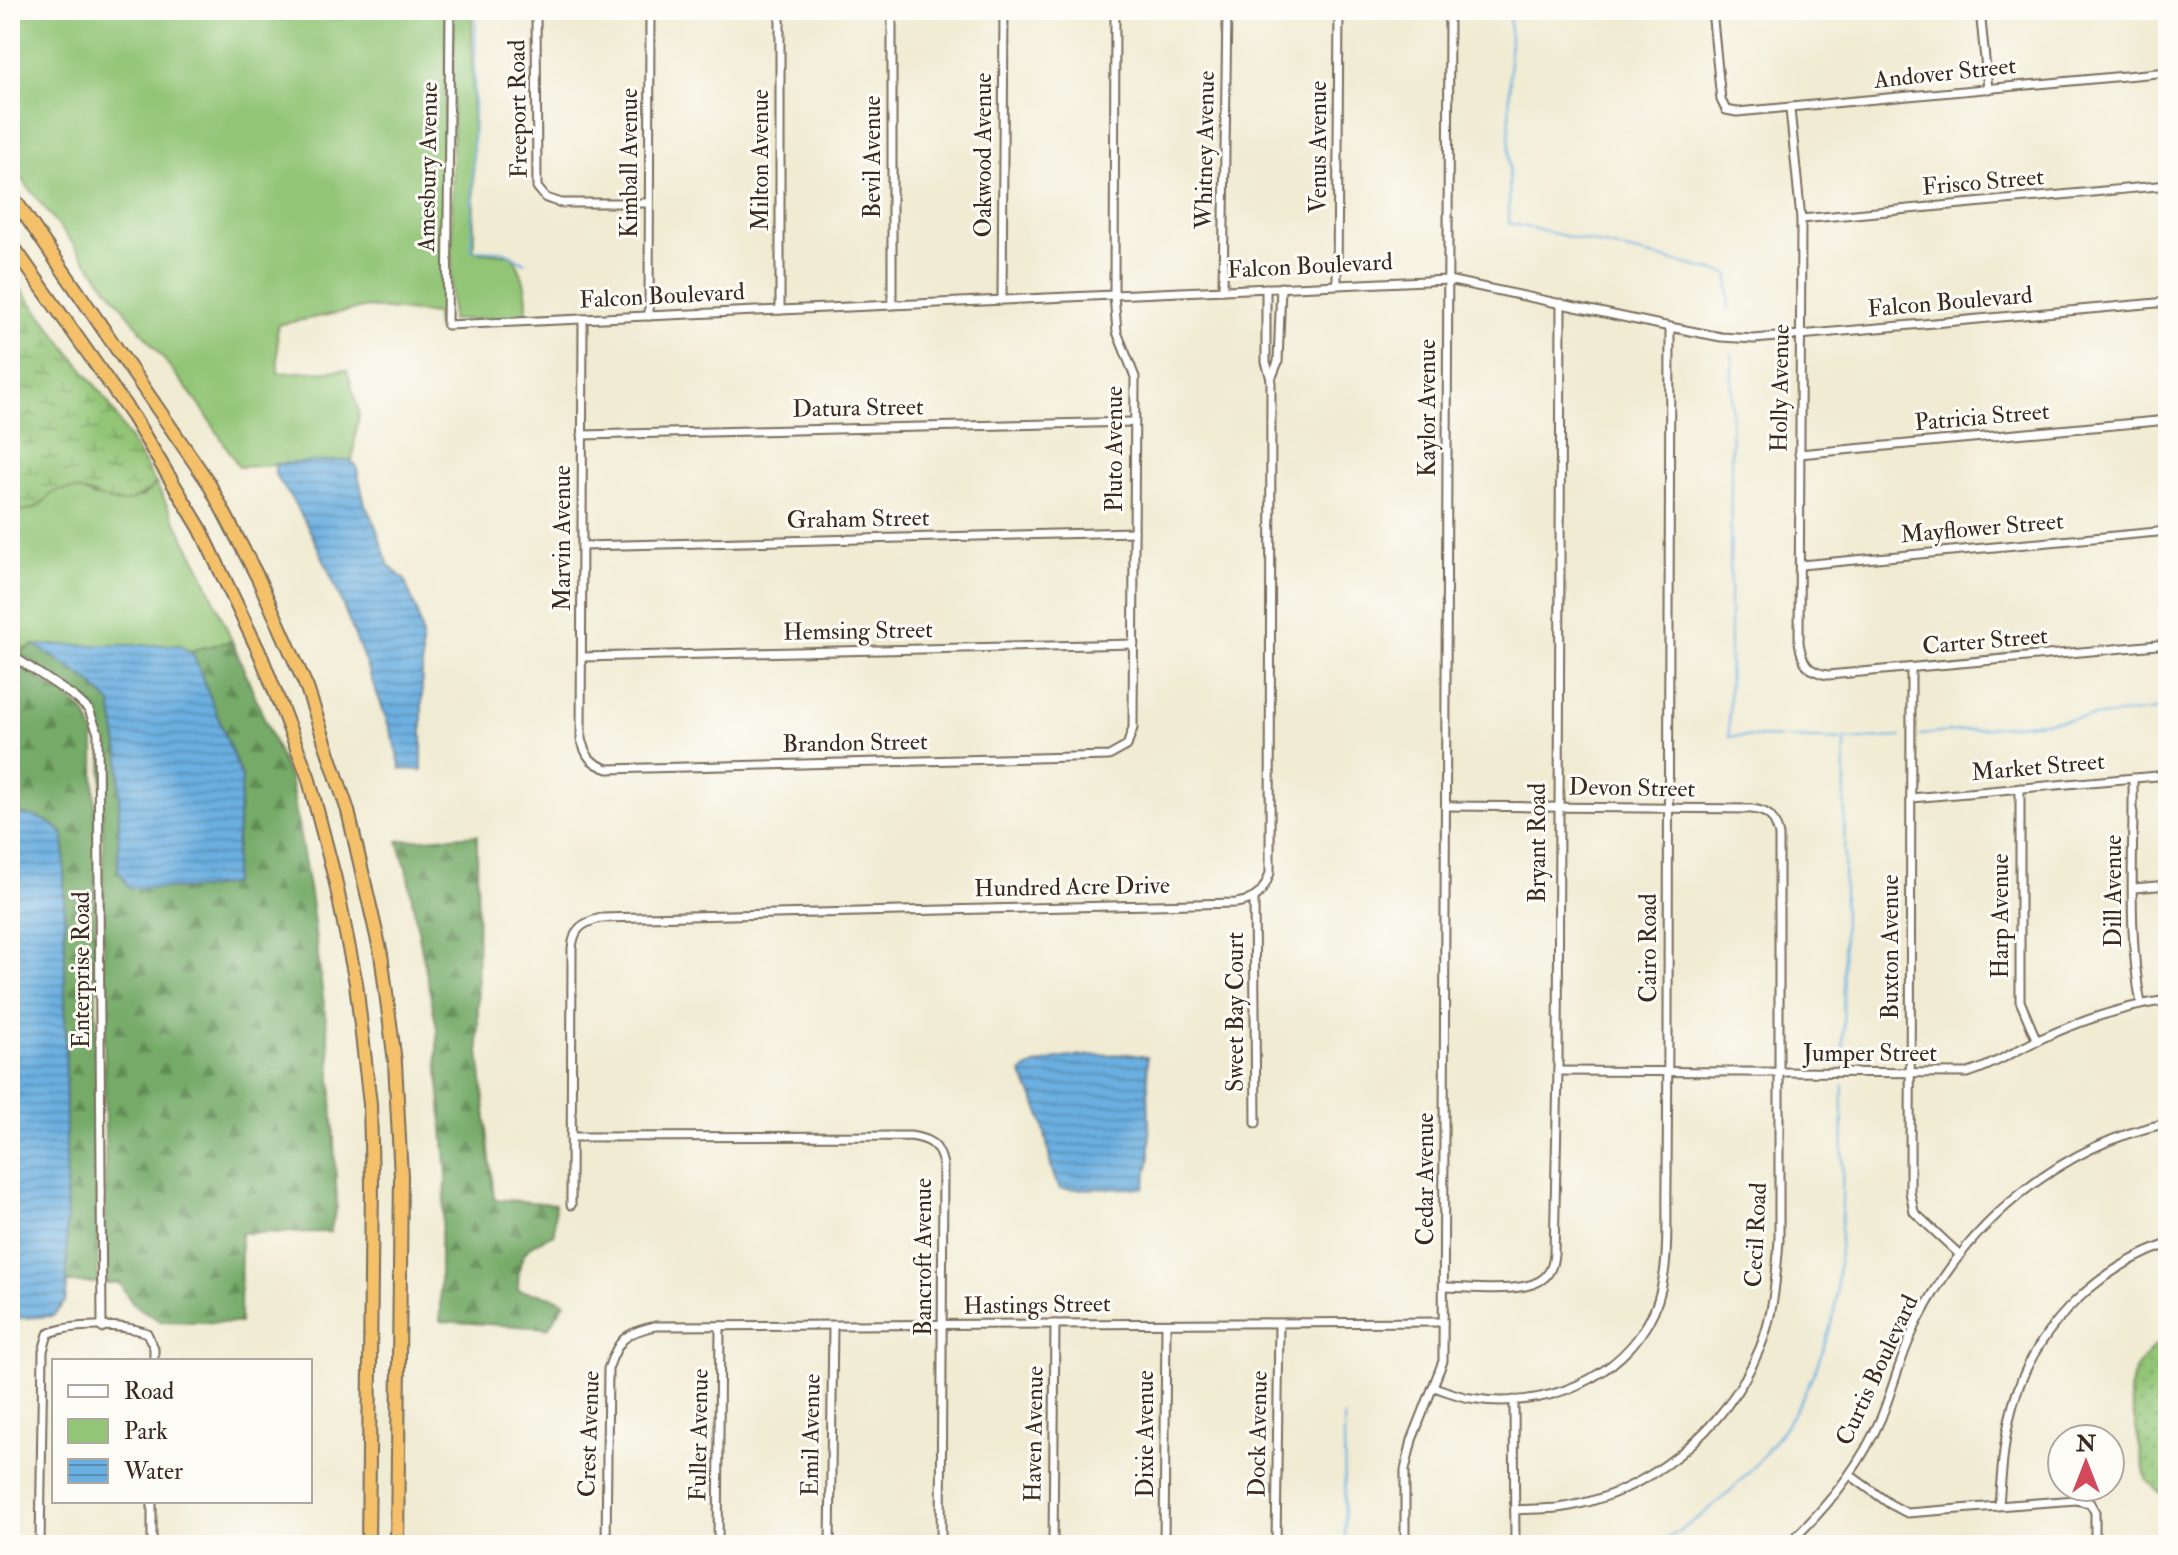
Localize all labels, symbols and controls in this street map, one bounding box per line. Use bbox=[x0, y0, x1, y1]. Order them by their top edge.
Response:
street label: Freeport Road bbox=[501, 39, 535, 179]
street label: Andover Street bbox=[1871, 50, 2018, 96]
street label: Whitney Avenue bbox=[1188, 70, 1222, 231]
street label: Oakwood Avenue bbox=[968, 73, 999, 237]
street label: Venus Avenue bbox=[1303, 81, 1334, 213]
street label: Amesbury Avenue bbox=[411, 82, 445, 253]
street label: Kimball Avenue bbox=[614, 88, 645, 238]
street label: Milton Avenue bbox=[745, 89, 776, 231]
street label: Bevil Avenue bbox=[857, 95, 888, 219]
street label: Frisco Street bbox=[1921, 161, 2045, 203]
street label: Falcon Boulevard bbox=[1227, 246, 1394, 286]
street label: Falcon Boulevard bbox=[579, 276, 746, 316]
street label: Falcon Boulevard bbox=[1866, 279, 2034, 325]
street label: Holly Avenue bbox=[1763, 324, 1797, 452]
street label: Kaylor Avenue bbox=[1412, 339, 1443, 477]
street label: Pluto Avenue bbox=[1099, 386, 1130, 512]
street label: Datura Street bbox=[792, 391, 924, 425]
street label: Patricia Street bbox=[1913, 396, 2051, 438]
street label: Marvin Avenue bbox=[547, 465, 578, 611]
street label: Graham Street bbox=[786, 502, 930, 536]
street label: Mayflower Street bbox=[1899, 505, 2065, 551]
street label: Hemsing Street bbox=[783, 614, 933, 648]
street label: Carter Street bbox=[1921, 620, 2049, 662]
street label: Brandon Street bbox=[782, 726, 928, 760]
street label: Market Street bbox=[1970, 746, 2106, 788]
street label: Devon Street bbox=[1568, 771, 1696, 805]
street label: Bryant Road bbox=[1522, 783, 1553, 903]
street label: Dill Avenue bbox=[2098, 835, 2129, 947]
street label: Harp Avenue bbox=[1985, 853, 2016, 979]
street label: Hundred Acre Drive bbox=[974, 870, 1170, 904]
street label: Buxton Avenue bbox=[1875, 875, 1906, 1019]
street label: Enterprise Road bbox=[66, 891, 97, 1049]
street label: Cairo Road bbox=[1633, 893, 1664, 1003]
street label: Sweet Bay Court bbox=[1220, 932, 1251, 1092]
street label: Jumper Street bbox=[1802, 1038, 1937, 1069]
street label: Cedar Avenue bbox=[1410, 1113, 1441, 1245]
street label: Bancroft Avenue bbox=[908, 1178, 939, 1336]
street label: Cecil Road bbox=[1738, 1182, 1774, 1288]
street label: Hastings Street bbox=[963, 1288, 1111, 1322]
street label: Curtis Boulevard bbox=[1829, 1290, 1926, 1450]
legend bbox=[52, 1359, 312, 1503]
street label: Haven Avenue bbox=[1017, 1366, 1051, 1502]
street label: Fuller Avenue bbox=[682, 1368, 716, 1502]
street label: Crest Avenue bbox=[571, 1370, 607, 1498]
street label: Dixie Avenue bbox=[1130, 1370, 1161, 1498]
street label: Dock Avenue bbox=[1241, 1370, 1275, 1498]
street label: Emil Avenue bbox=[794, 1373, 828, 1497]
text: Road bbox=[124, 1376, 174, 1407]
text: Park bbox=[124, 1416, 168, 1447]
north arrow bbox=[2046, 1423, 2126, 1503]
text: N bbox=[2075, 1430, 2096, 1458]
text: Water bbox=[123, 1456, 183, 1487]

